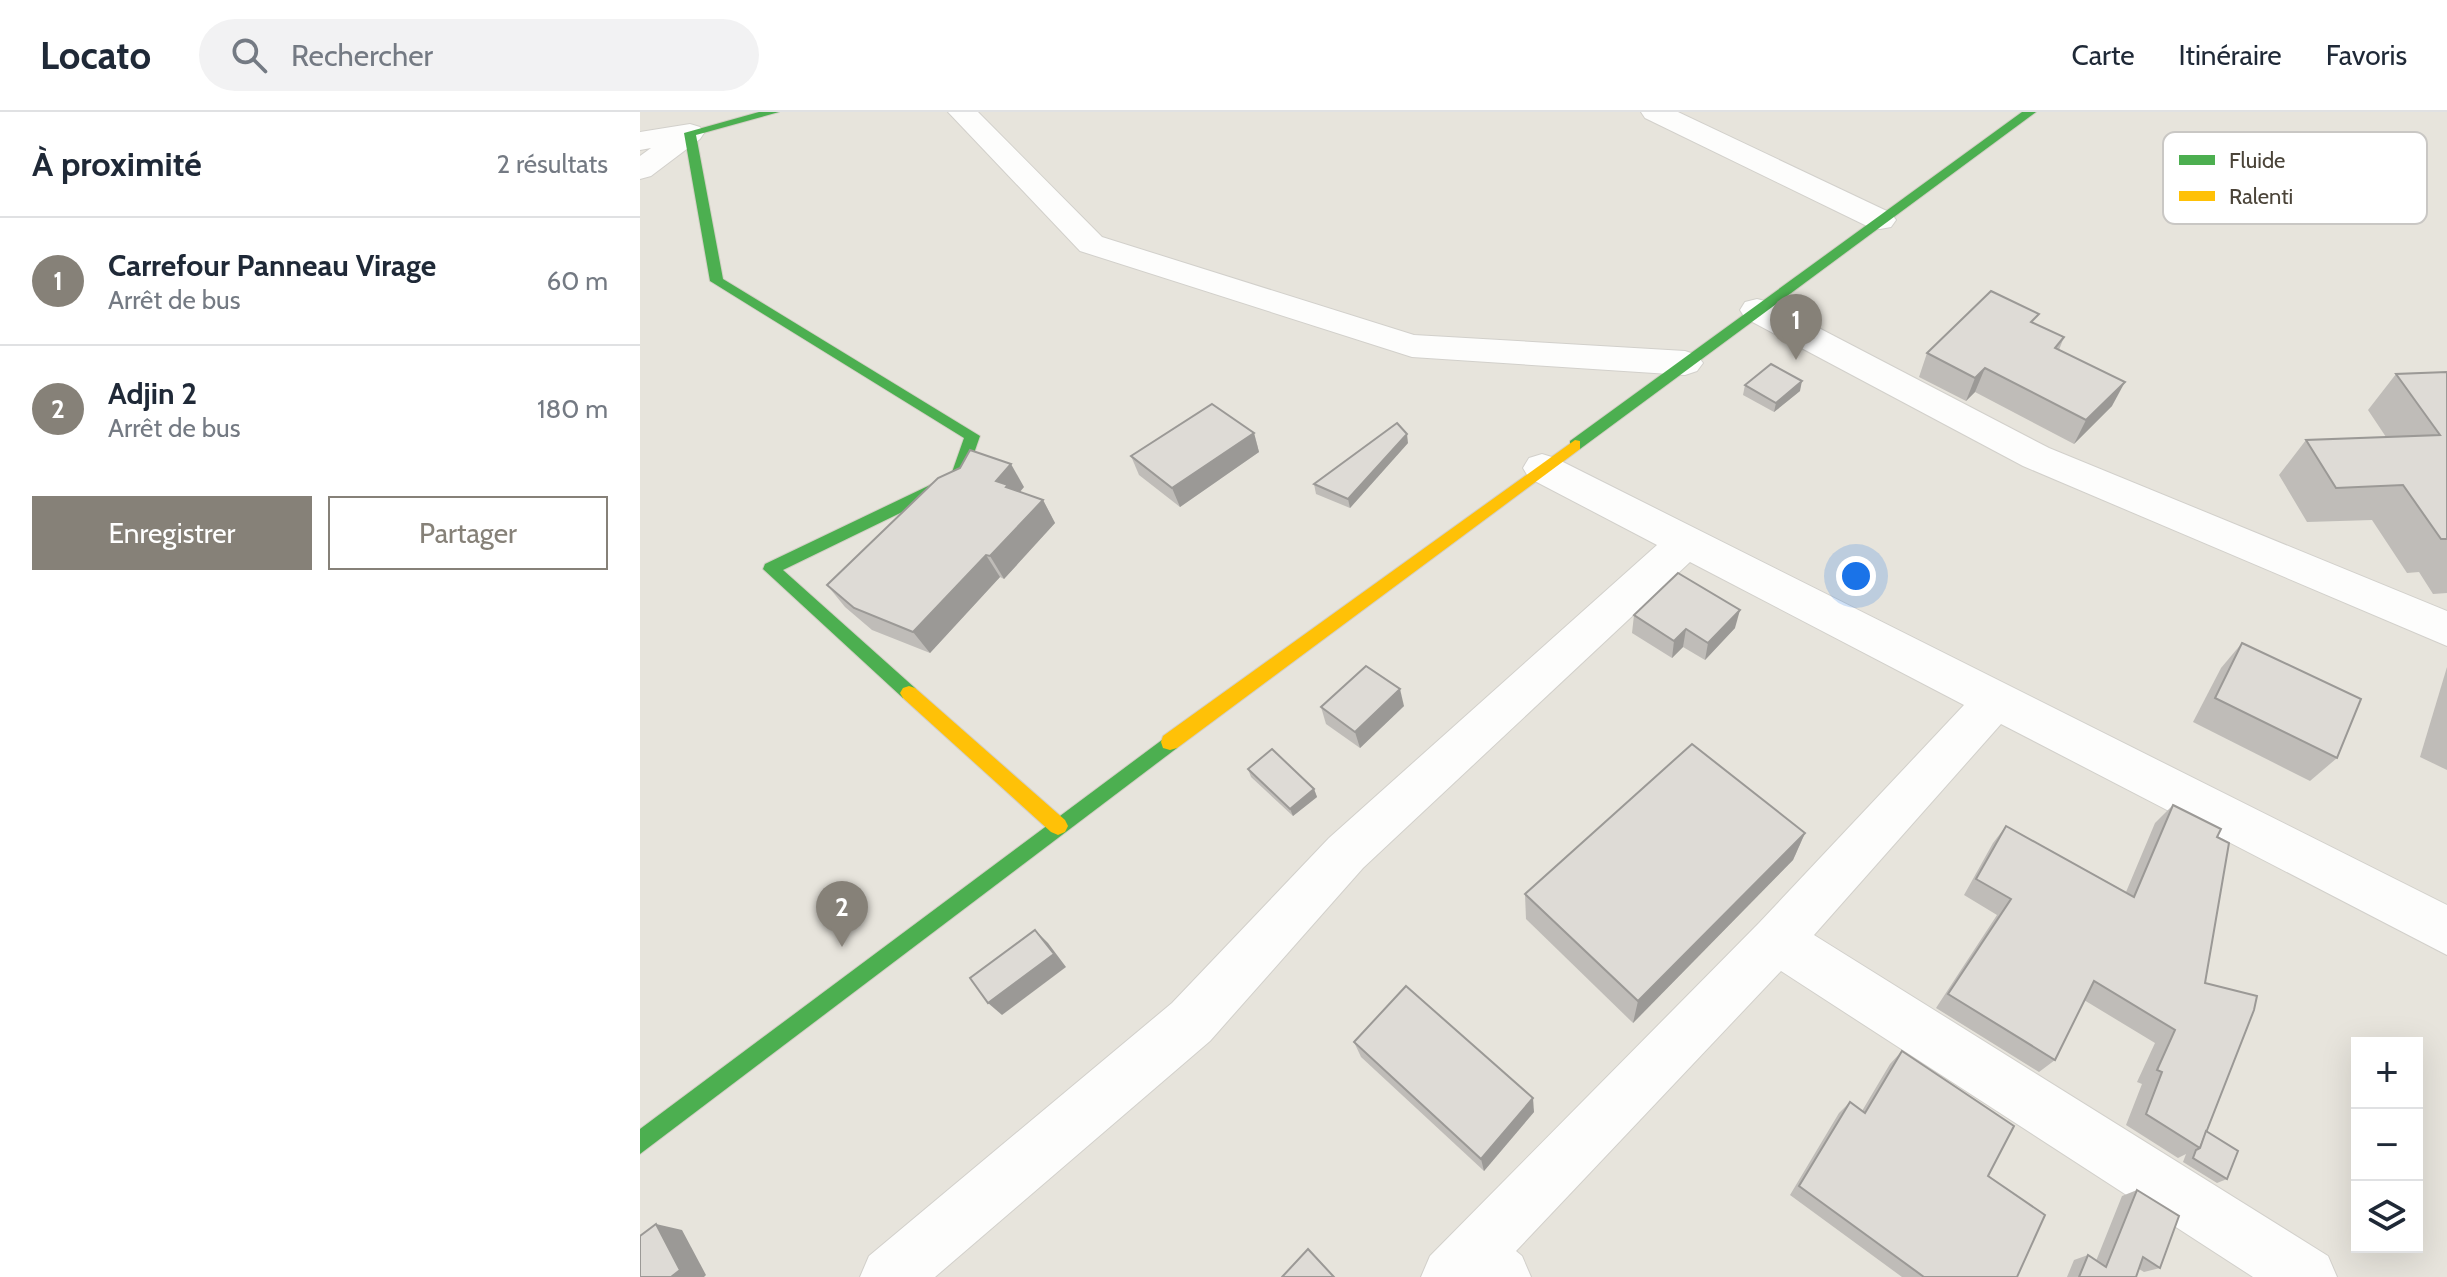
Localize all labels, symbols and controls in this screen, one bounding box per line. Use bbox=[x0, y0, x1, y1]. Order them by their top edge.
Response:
search box bbox=[199, 19, 759, 91]
text: Locato bbox=[40, 32, 151, 79]
icon: search bbox=[227, 33, 271, 77]
text: Rechercher bbox=[291, 37, 433, 74]
text: Carte bbox=[2071, 38, 2135, 72]
text: Itinéraire bbox=[2179, 38, 2282, 72]
text: Favoris bbox=[2326, 38, 2407, 72]
legend bbox=[2163, 132, 2427, 224]
text: À proximité bbox=[32, 143, 202, 185]
text: Fluide bbox=[2229, 147, 2285, 174]
text: 2 résultats bbox=[496, 148, 608, 180]
text: Ralenti bbox=[2229, 183, 2293, 210]
text: Carrefour Panneau Virage bbox=[108, 247, 436, 284]
text: 1 bbox=[53, 265, 63, 297]
text: 60 m bbox=[546, 265, 608, 297]
text: Arrêt de bus bbox=[108, 284, 240, 316]
pin: 1 bbox=[1770, 294, 1822, 360]
text: Adjin 2 bbox=[108, 375, 197, 412]
text: 2 bbox=[51, 393, 65, 425]
text: 180 m bbox=[537, 393, 608, 425]
text: Arrêt de bus bbox=[108, 412, 240, 444]
button: Enregistrer bbox=[32, 496, 312, 570]
button: Partager bbox=[328, 496, 608, 570]
your location bbox=[1836, 556, 1876, 596]
pin: 2 bbox=[816, 881, 868, 947]
map controls bbox=[2351, 1037, 2423, 1253]
button: + bbox=[2351, 1037, 2423, 1109]
button: − bbox=[2351, 1109, 2423, 1181]
button: layers bbox=[2351, 1181, 2423, 1253]

